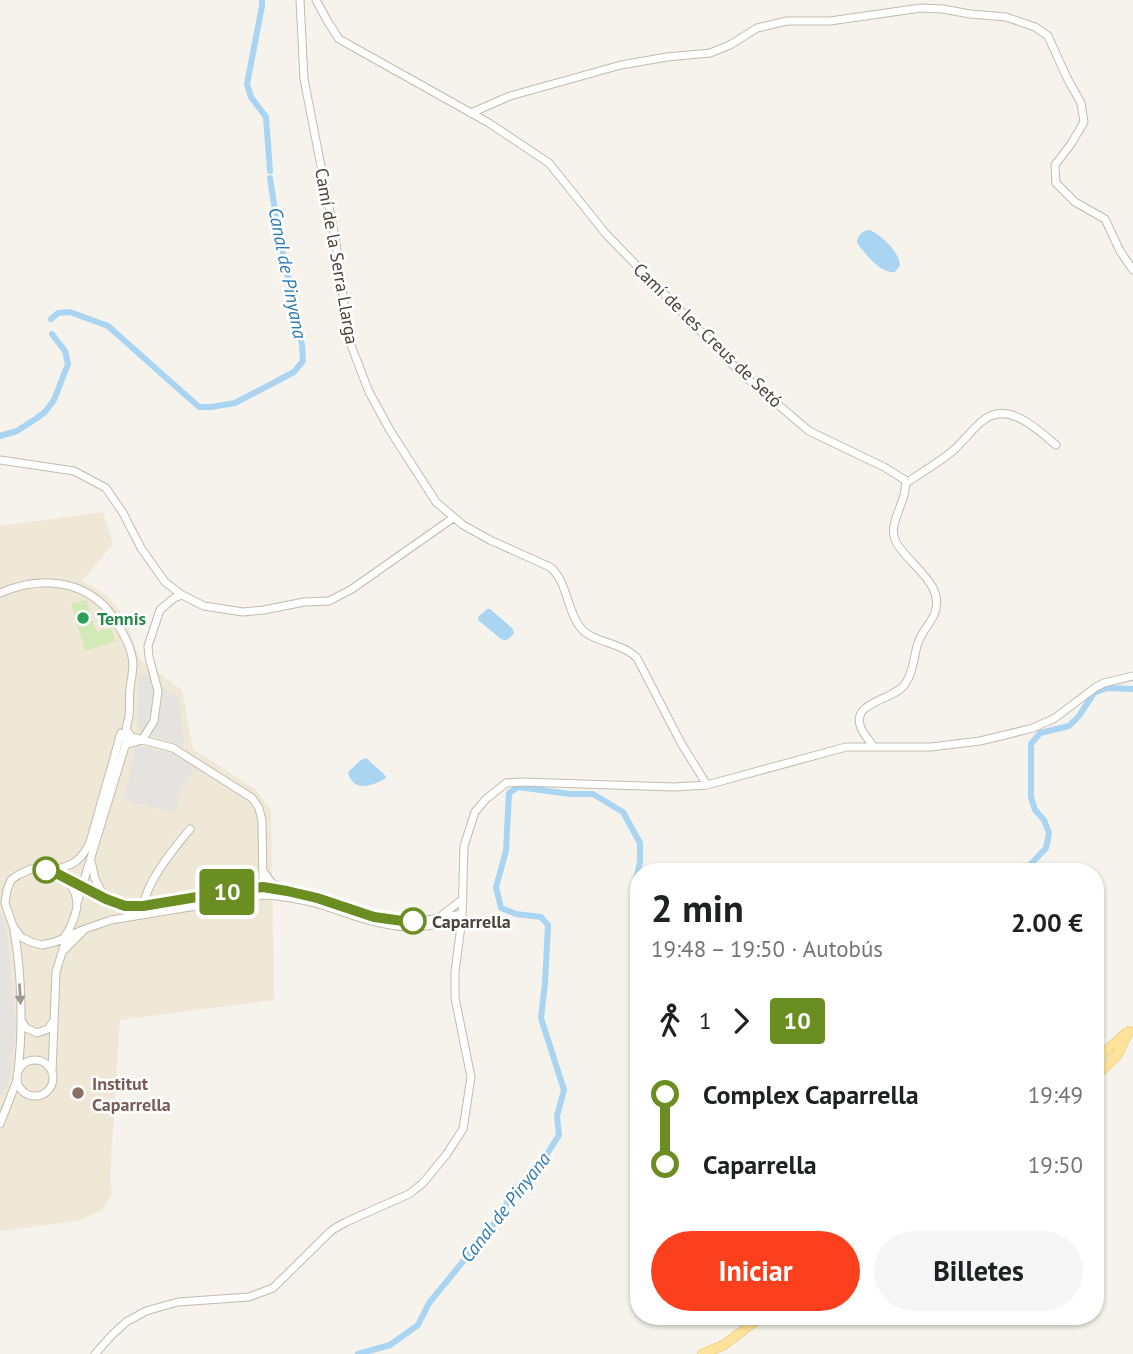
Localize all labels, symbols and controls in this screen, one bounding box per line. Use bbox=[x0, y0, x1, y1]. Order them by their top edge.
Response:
street label: Camí de la Serra Llarga bbox=[310, 166, 364, 346]
water label: Canal de Pinyana bbox=[264, 205, 313, 341]
street label: Camí de les Creus de Setó bbox=[629, 258, 787, 412]
place label: Tennis bbox=[97, 607, 147, 630]
marker: Tennis bbox=[75, 610, 91, 626]
unlabelled marker bbox=[33, 857, 59, 883]
line badge: 10 bbox=[196, 869, 258, 915]
text: 10 bbox=[213, 876, 241, 907]
text: 2 min bbox=[651, 883, 744, 932]
text: 2.00 € bbox=[1011, 906, 1083, 939]
marker: Caparrella bbox=[400, 908, 426, 934]
place label: Caparrella bbox=[432, 910, 511, 933]
text: 19:48 – 19:50 · Autobús bbox=[651, 934, 883, 963]
one-way arrow bbox=[14, 983, 25, 1005]
icon: walk bbox=[651, 1002, 689, 1040]
icon: forward bbox=[722, 1002, 760, 1040]
text: 10 bbox=[784, 1005, 811, 1036]
text: 1 bbox=[699, 1006, 712, 1035]
place label: Institut Caparrella bbox=[92, 1072, 171, 1116]
text: Complex Caparrella bbox=[703, 1078, 919, 1111]
text: 19:49 bbox=[1028, 1080, 1083, 1109]
marker: Institut Caparrella bbox=[70, 1085, 86, 1101]
water label: Canal de Pinyana bbox=[455, 1147, 556, 1267]
text: Caparrella bbox=[703, 1148, 817, 1181]
text: 19:50 bbox=[1028, 1150, 1083, 1179]
button: Iniciar bbox=[651, 1231, 860, 1311]
button: Billetes bbox=[874, 1231, 1083, 1311]

